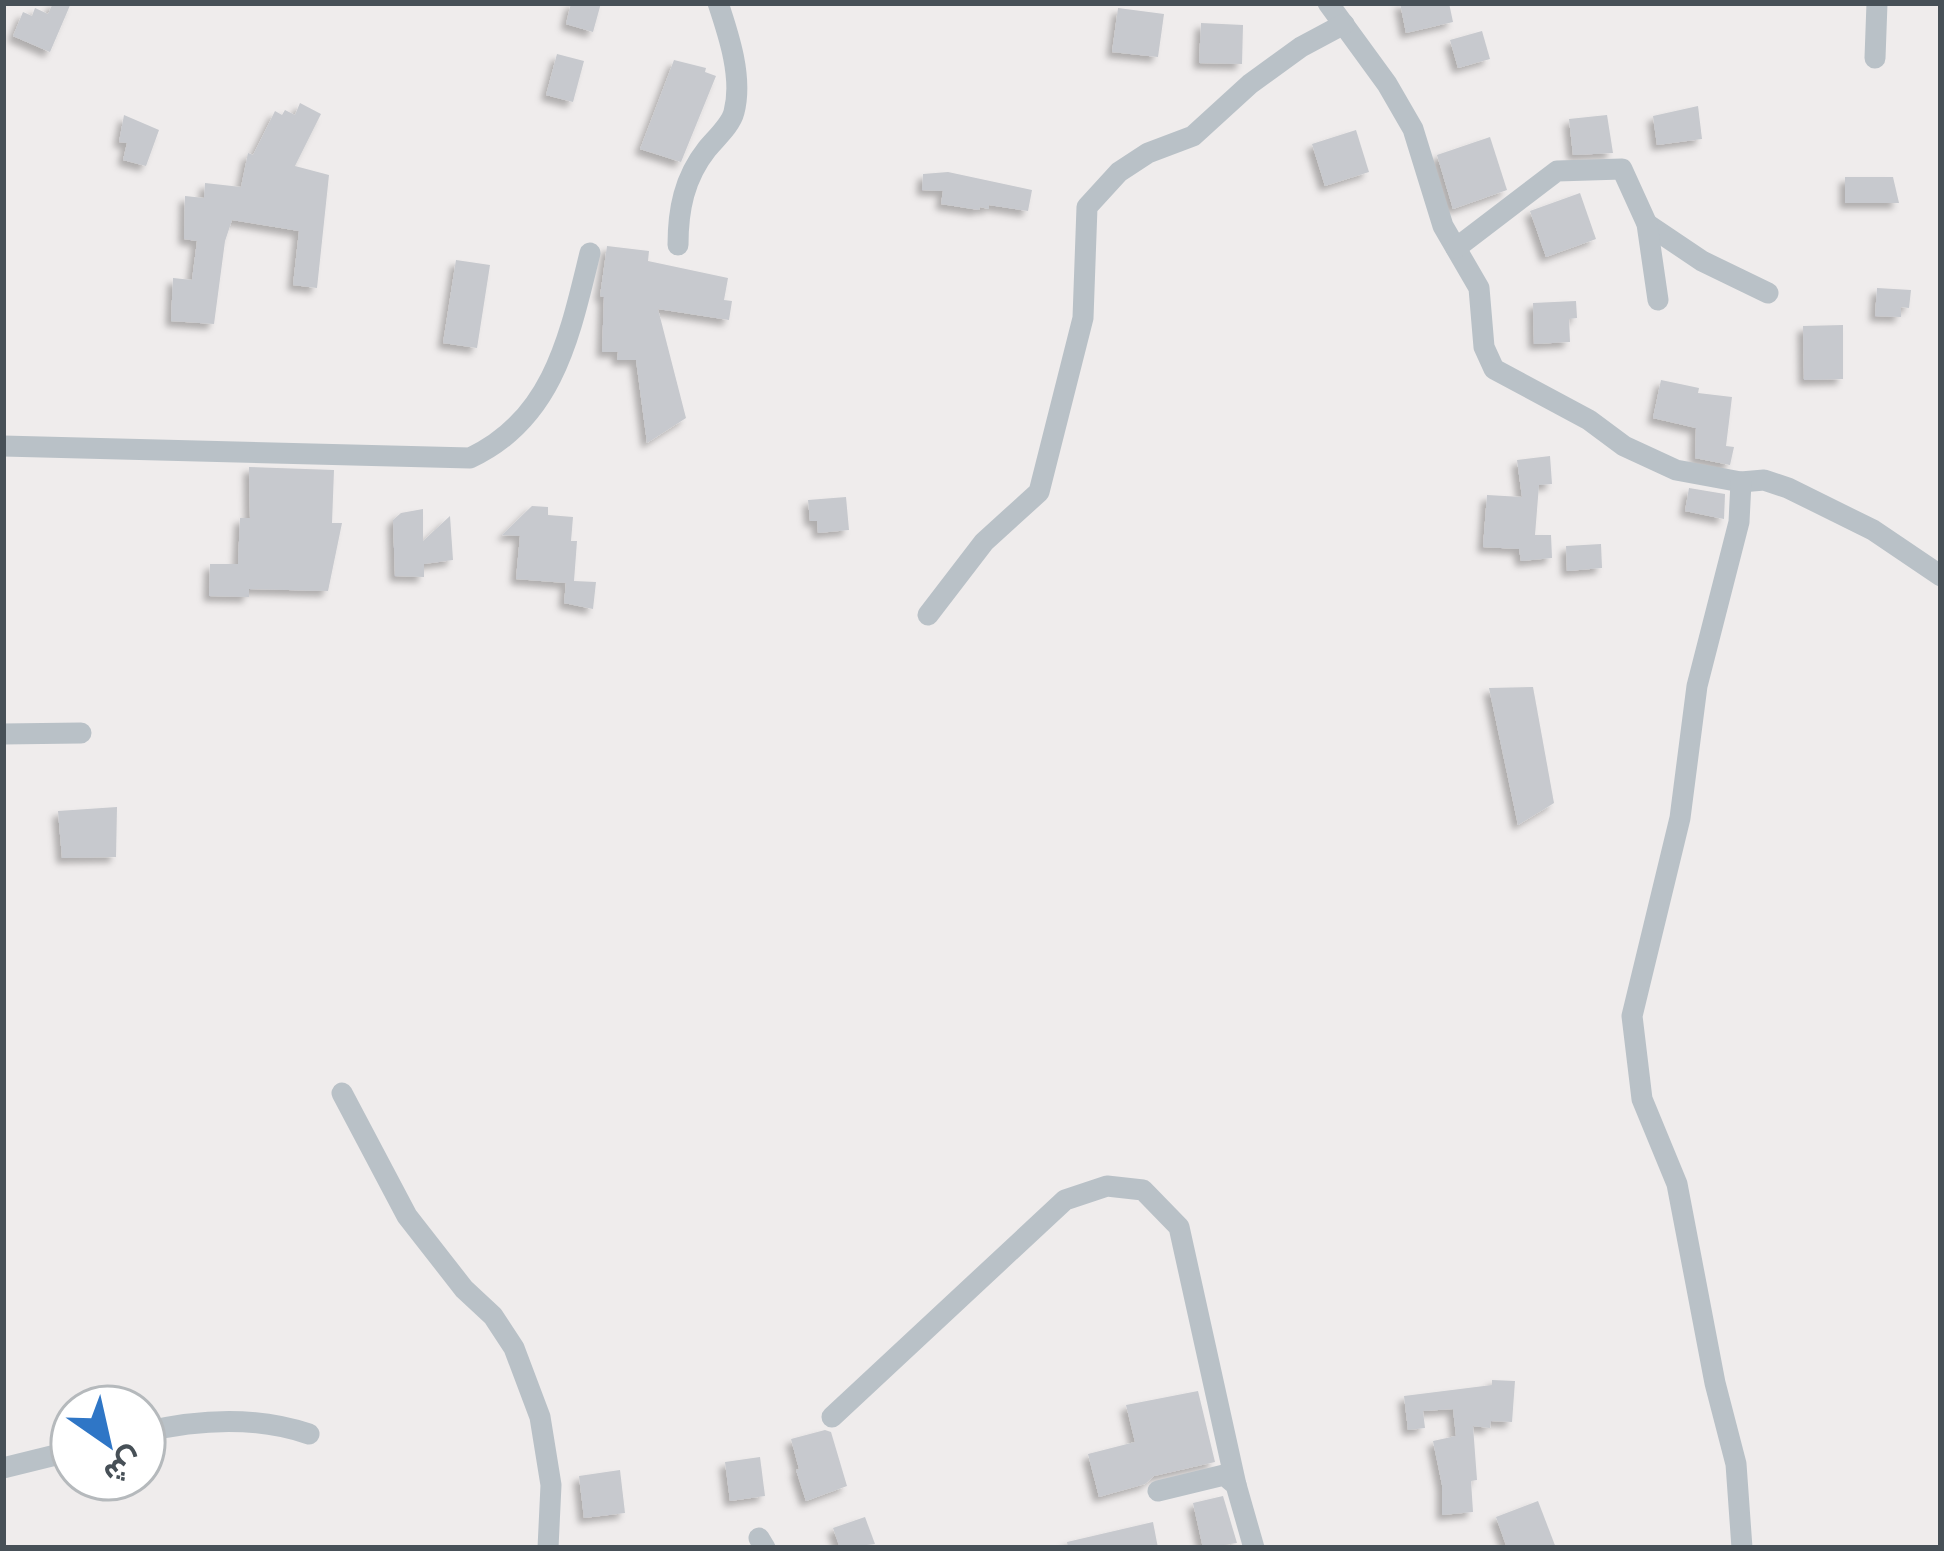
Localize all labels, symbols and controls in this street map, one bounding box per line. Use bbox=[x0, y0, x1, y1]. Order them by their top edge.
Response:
north arrow bbox=[48, 1383, 168, 1503]
text: ش bbox=[97, 1439, 152, 1495]

